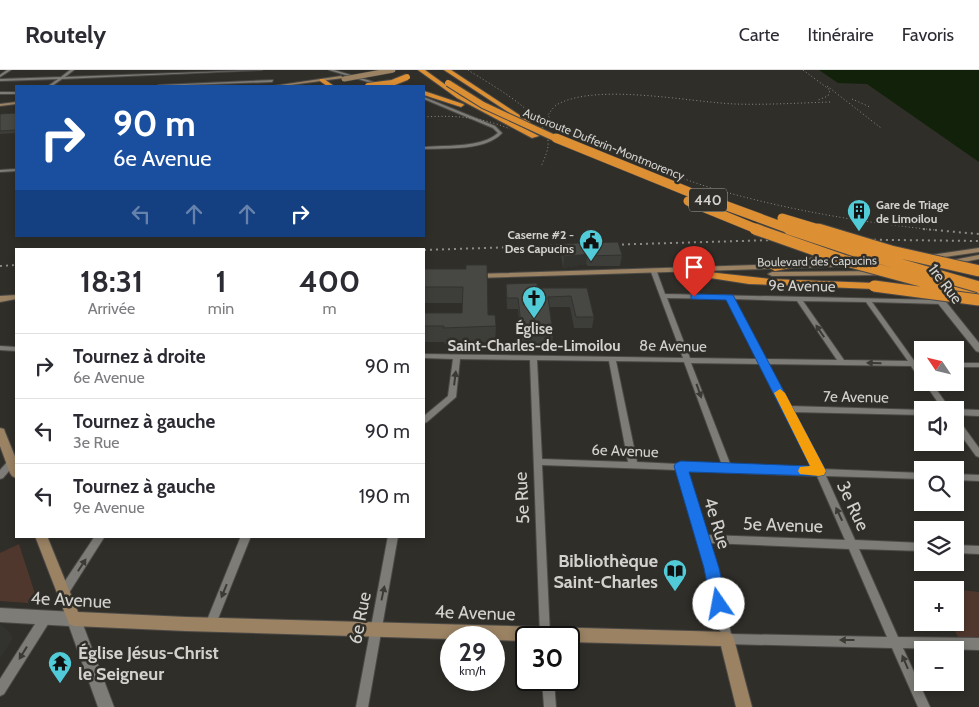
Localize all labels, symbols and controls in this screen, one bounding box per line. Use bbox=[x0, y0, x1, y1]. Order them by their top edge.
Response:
text: Routely bbox=[25, 20, 106, 49]
text: Carte bbox=[739, 24, 779, 46]
text: Itinéraire bbox=[807, 24, 874, 46]
text: Favoris bbox=[902, 24, 954, 46]
text: 90 m bbox=[113, 102, 196, 145]
icon: right bbox=[30, 105, 95, 170]
street label: Autoroute Dufferin-Montmorency bbox=[521, 105, 687, 183]
text: 6e Avenue bbox=[113, 145, 211, 172]
road number: 440 bbox=[689, 188, 727, 212]
place label: Gare de Triage de Limoilou bbox=[876, 197, 949, 226]
building icon: Gare de Triage de Limoilou bbox=[846, 198, 872, 232]
icon: left bbox=[127, 200, 155, 228]
icon: ahead bbox=[180, 200, 208, 228]
icon: ahead bbox=[233, 200, 261, 228]
icon: right bbox=[286, 200, 314, 228]
place label: Caserne #2 - Des Capucins bbox=[505, 227, 574, 256]
public building icon: Caserne #2 - Des Capucins bbox=[578, 228, 604, 262]
pin bbox=[673, 246, 715, 297]
street label: Boulevard des Capucins bbox=[757, 252, 877, 270]
icon: arrive bbox=[680, 253, 708, 281]
street label: 1re Rue bbox=[924, 261, 966, 308]
text: 18:31 bbox=[80, 263, 143, 300]
text: 1 bbox=[215, 263, 227, 300]
text: 400 bbox=[299, 263, 360, 300]
street label: 9e Avenue bbox=[768, 276, 836, 296]
church icon: Église Saint-Charles-de-Limoilou bbox=[521, 285, 547, 319]
text: Arrivée bbox=[88, 299, 135, 318]
text: min bbox=[208, 299, 234, 318]
text: m bbox=[323, 299, 337, 318]
place label: Église Saint-Charles-de-Limoilou bbox=[448, 319, 620, 355]
one-way arrow bbox=[815, 324, 825, 338]
street label: 8e Avenue bbox=[639, 336, 707, 356]
north arrow bbox=[914, 341, 964, 391]
map controls bbox=[914, 341, 964, 691]
text: Tournez à droite bbox=[73, 345, 206, 368]
icon: right bbox=[30, 352, 58, 380]
text: 90 m bbox=[365, 355, 410, 378]
one-way arrow bbox=[866, 359, 882, 367]
text: 6e Avenue bbox=[73, 368, 145, 387]
one-way arrow bbox=[451, 369, 459, 385]
one-way arrow bbox=[695, 384, 703, 399]
street label: 7e Avenue bbox=[823, 387, 889, 407]
button: sound bbox=[914, 401, 964, 451]
text: Tournez à gauche bbox=[73, 410, 215, 433]
icon: left bbox=[30, 417, 58, 445]
text: 90 m bbox=[365, 420, 410, 443]
text: 3e Rue bbox=[73, 433, 119, 452]
street label: 6e Avenue bbox=[591, 441, 659, 461]
button: search bbox=[914, 461, 964, 511]
street label: 5e Rue bbox=[510, 471, 534, 525]
text: Tournez à gauche bbox=[73, 475, 215, 498]
street label: 3e Rue bbox=[832, 478, 874, 534]
icon: left bbox=[30, 482, 58, 510]
text: 190 m bbox=[359, 485, 410, 508]
street label: 4e Rue bbox=[699, 494, 735, 552]
text: 9e Avenue bbox=[73, 498, 145, 517]
one-way arrow bbox=[835, 507, 843, 521]
street label: 5e Avenue bbox=[743, 513, 823, 537]
button: layers bbox=[914, 521, 964, 571]
place label: Bibliothèque Saint-Charles bbox=[553, 550, 658, 593]
one-way arrow bbox=[77, 558, 87, 571]
library icon: Bibliothèque Saint-Charles bbox=[662, 558, 688, 592]
position arrow bbox=[692, 577, 744, 629]
button: + bbox=[914, 581, 964, 631]
one-way arrow bbox=[220, 584, 228, 598]
one-way arrow bbox=[379, 585, 387, 600]
street label: 4e Avenue bbox=[30, 587, 112, 613]
street label: 6e Rue bbox=[344, 590, 376, 646]
street label: 4e Avenue bbox=[434, 601, 516, 625]
speed limit sign: 30 bbox=[515, 626, 580, 691]
one-way arrow bbox=[839, 636, 855, 644]
text: 29 bbox=[459, 637, 486, 667]
button: − bbox=[914, 641, 964, 691]
place label: Église Jésus-Christ le Seigneur bbox=[78, 642, 219, 685]
one-way arrow bbox=[18, 647, 27, 660]
temple icon: Église Jésus-Christ le Seigneur bbox=[47, 650, 73, 684]
one-way arrow bbox=[901, 655, 909, 669]
text: km/h bbox=[459, 663, 486, 678]

